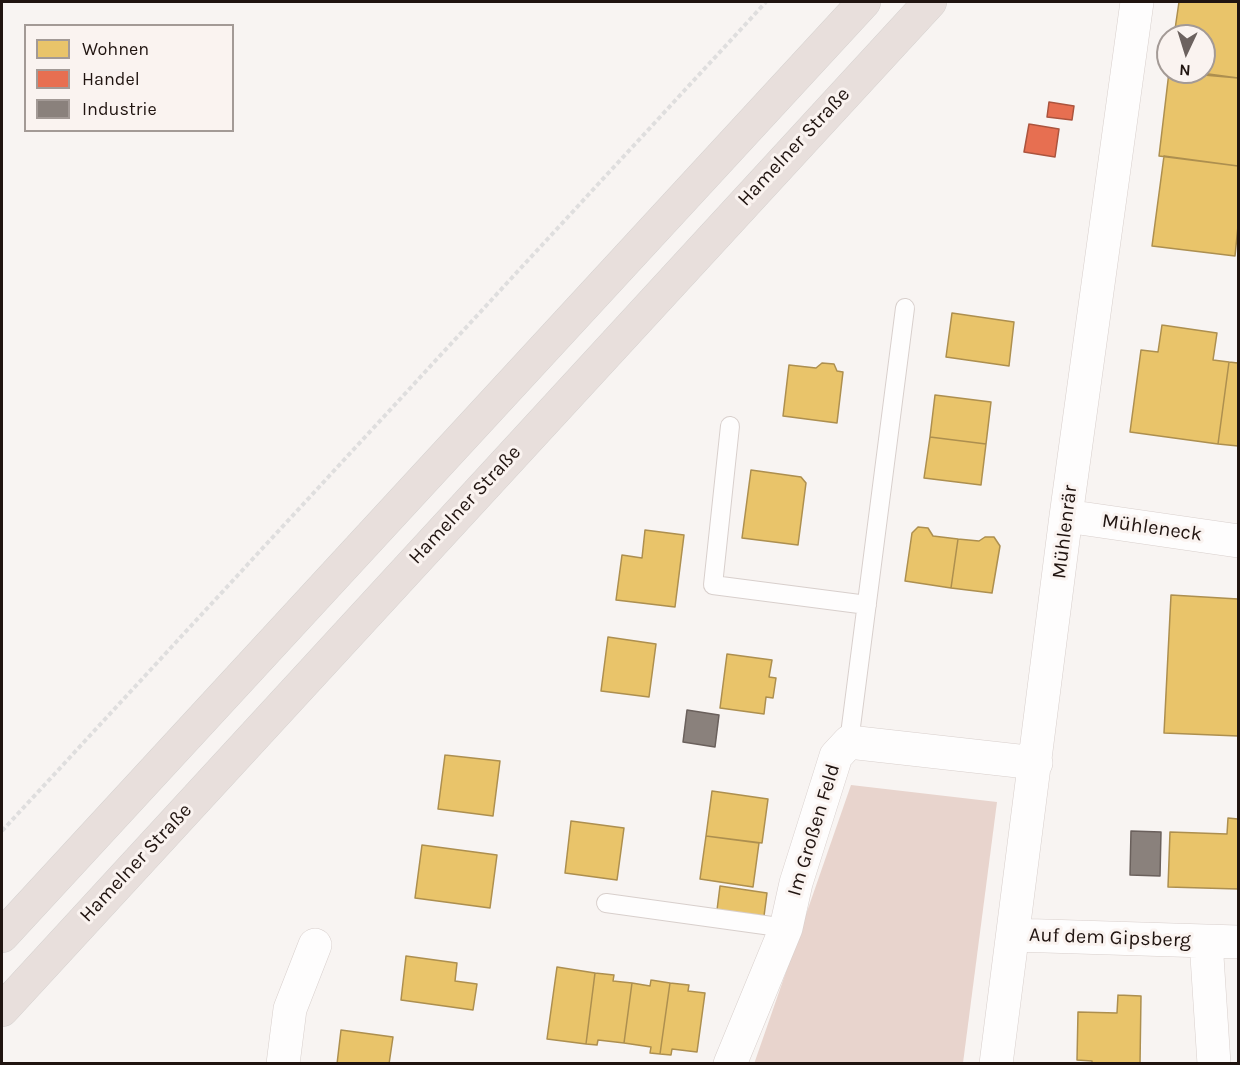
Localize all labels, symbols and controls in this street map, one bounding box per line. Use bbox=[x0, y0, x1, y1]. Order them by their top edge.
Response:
legend bbox=[24, 24, 234, 132]
north arrow bbox=[1156, 24, 1216, 84]
text: Wohnen bbox=[82, 38, 149, 60]
text: N bbox=[1178, 61, 1191, 80]
text: Handel bbox=[82, 68, 140, 90]
street label: Hamelner Straße bbox=[733, 83, 855, 211]
text: Industrie bbox=[82, 98, 157, 120]
street label: Hamelner Straße bbox=[404, 441, 526, 569]
street label: Mühlenrär bbox=[1047, 484, 1083, 580]
street label: Mühleneck bbox=[1100, 509, 1204, 547]
street label: Im Großen Feld bbox=[782, 761, 846, 899]
street label: Hamelner Straße bbox=[75, 799, 197, 927]
street label: Auf dem Gipsberg bbox=[1029, 923, 1191, 953]

